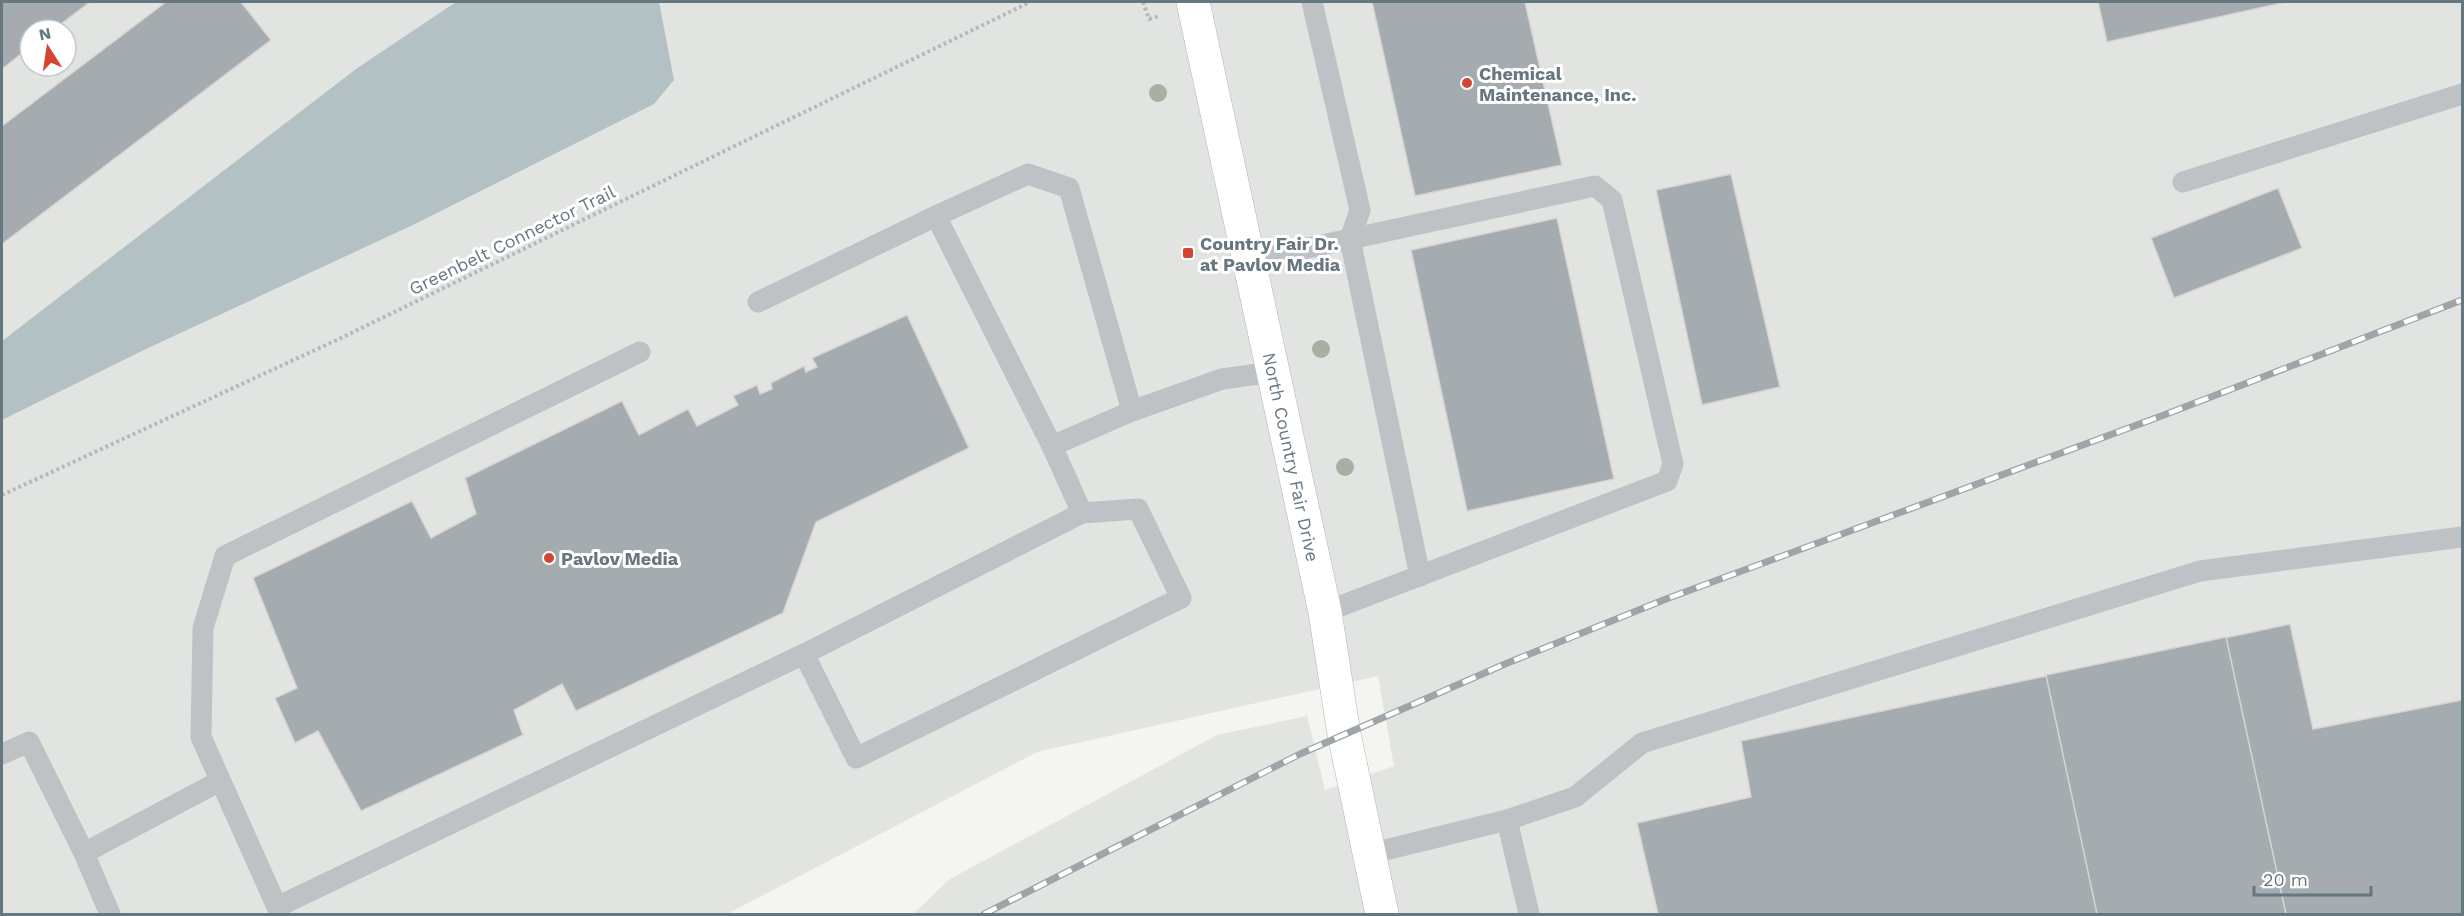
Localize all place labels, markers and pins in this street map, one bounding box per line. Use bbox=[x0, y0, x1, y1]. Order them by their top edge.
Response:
place label: Chemical Maintenance, Inc. bbox=[1479, 63, 1636, 105]
marker: Chemical Maintenance, Inc. bbox=[1460, 76, 1474, 90]
place label: Country Fair Dr. at Pavlov Media bbox=[1200, 233, 1341, 275]
marker: Country Fair Dr. at Pavlov Media bbox=[1181, 246, 1195, 260]
place label: Pavlov Media bbox=[561, 548, 679, 569]
marker: Pavlov Media bbox=[542, 551, 556, 565]

